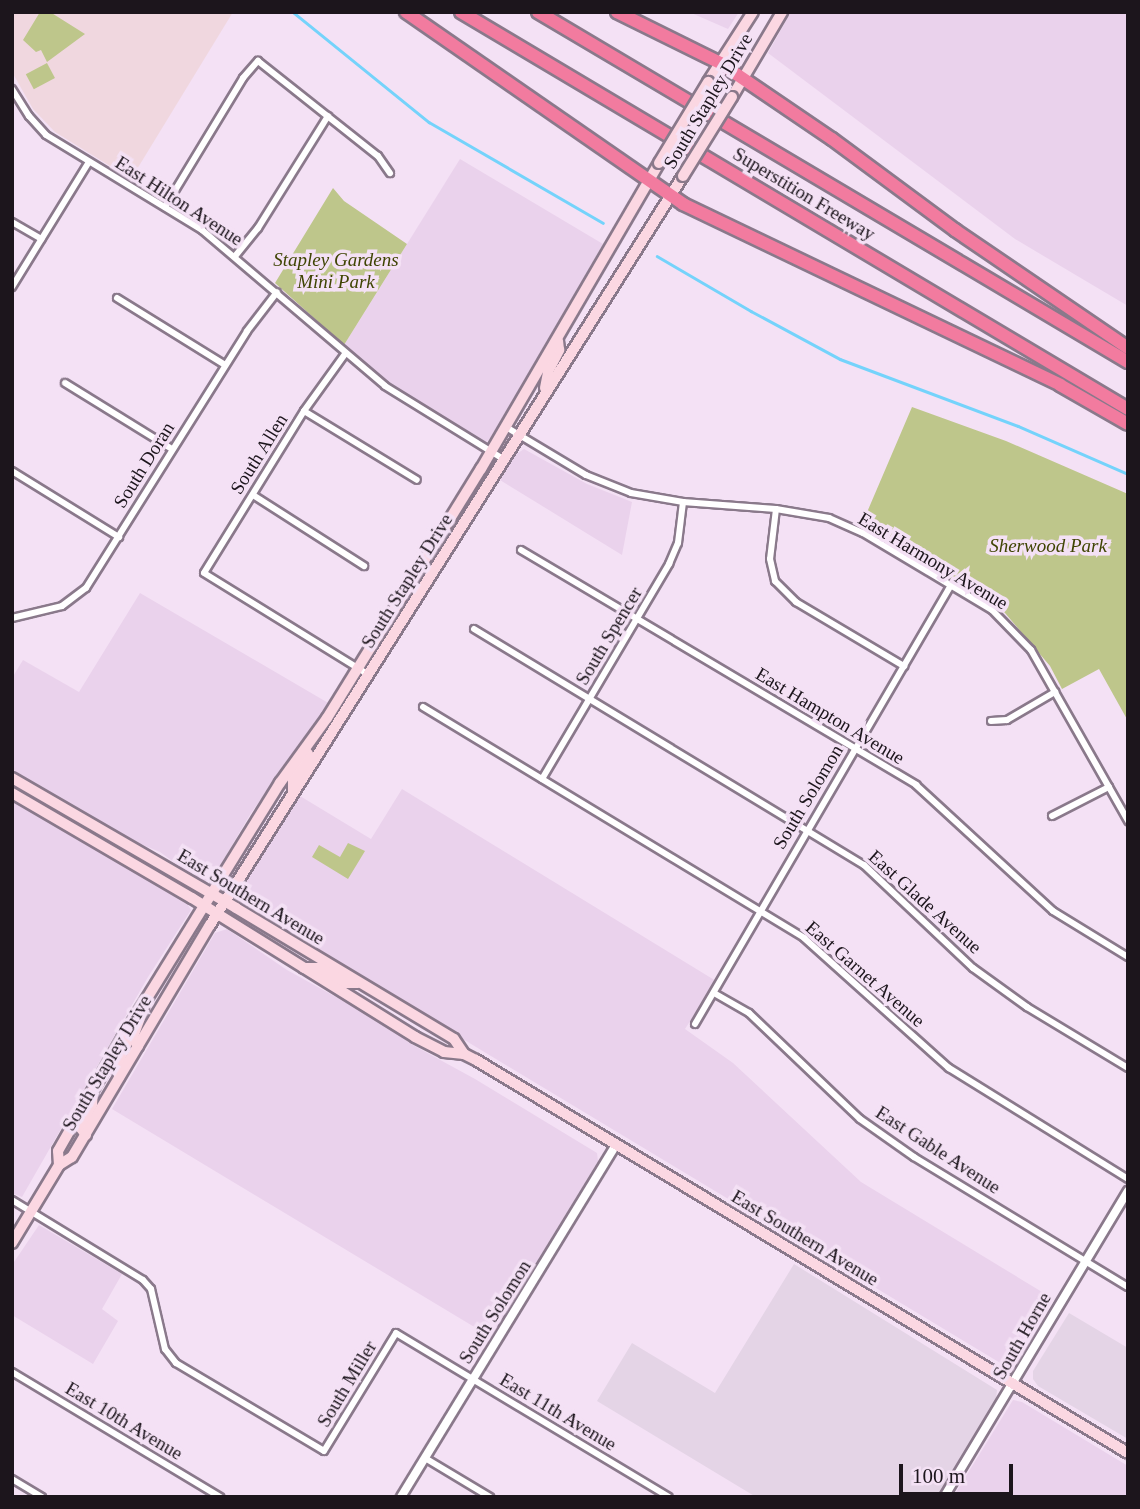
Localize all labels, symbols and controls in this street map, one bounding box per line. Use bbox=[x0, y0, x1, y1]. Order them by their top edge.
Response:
street label: South Stapley Drive bbox=[659, 29, 757, 173]
street label: Superstition Freeway bbox=[729, 143, 879, 245]
street label: East Hilton Avenue bbox=[111, 151, 247, 251]
park label: Stapley Gardens Mini Park bbox=[273, 249, 399, 293]
street label: South Allen bbox=[225, 409, 293, 499]
street label: South Doran bbox=[109, 418, 179, 512]
street label: East Harmony Avenue bbox=[854, 507, 1012, 615]
street label: South Stapley Drive bbox=[357, 510, 457, 652]
park label: Sherwood Park bbox=[989, 535, 1107, 557]
street label: South Spencer bbox=[571, 583, 647, 689]
street label: East Hampton Avenue bbox=[751, 662, 909, 770]
street label: South Solomon bbox=[768, 741, 848, 853]
street label: East Southern Avenue bbox=[173, 844, 329, 950]
street label: East Glade Avenue bbox=[863, 845, 987, 959]
street label: East Garnet Avenue bbox=[800, 916, 930, 1032]
street label: South Stapley Drive bbox=[58, 991, 156, 1135]
street label: East Gable Avenue bbox=[871, 1101, 1005, 1199]
street label: East Southern Avenue bbox=[727, 1185, 883, 1291]
street label: South Solomon bbox=[454, 1256, 536, 1368]
street label: South Horne bbox=[988, 1288, 1056, 1384]
street label: South Miller bbox=[312, 1337, 382, 1431]
street label: East 11th Avenue bbox=[495, 1368, 621, 1456]
street label: East 10th Avenue bbox=[61, 1377, 187, 1465]
scale bar bbox=[902, 1450, 1016, 1494]
text: 100 m bbox=[912, 1464, 965, 1488]

